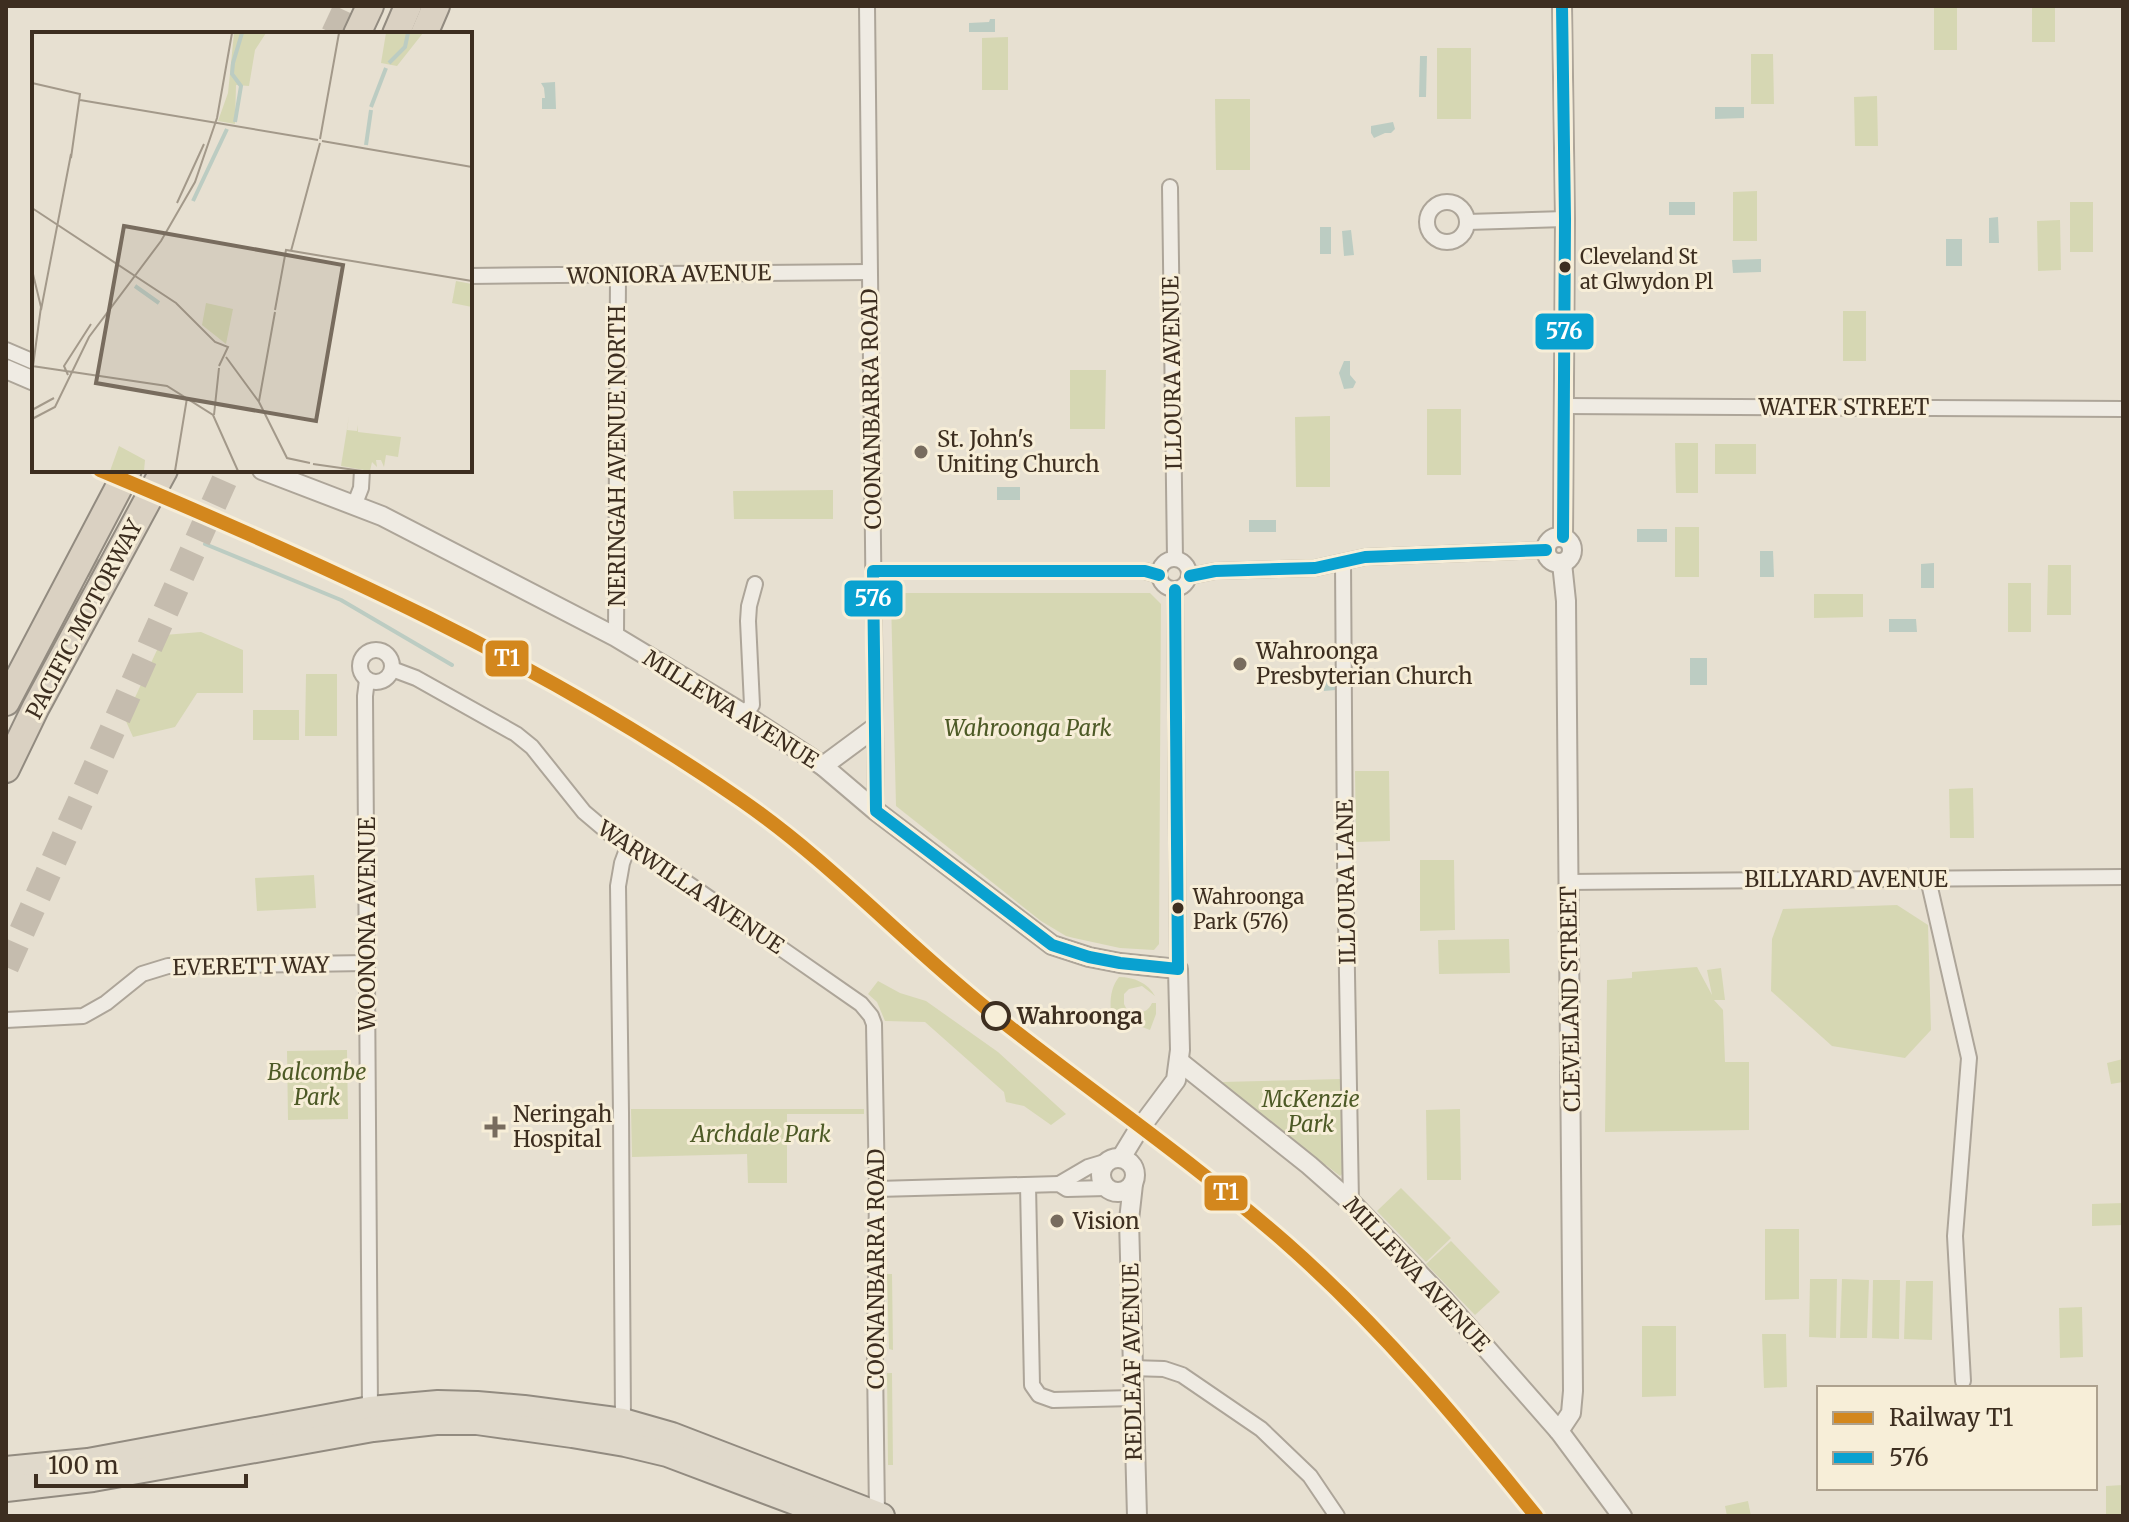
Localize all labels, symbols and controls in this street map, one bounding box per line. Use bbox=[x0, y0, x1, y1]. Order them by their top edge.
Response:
inset map bbox=[32, 32, 472, 472]
place label: Cleveland St at Glwydon Pl bbox=[1580, 244, 1713, 294]
street label: WONIORA AVENUE bbox=[566, 258, 771, 290]
marker: Cleveland St at Glwydon Pl bbox=[1557, 259, 1573, 275]
street label: ILLOURA AVENUE bbox=[1156, 276, 1188, 470]
street label: COONANBARRA ROAD bbox=[855, 288, 887, 530]
street label: NERINGAH AVENUE NORTH bbox=[603, 305, 631, 607]
line badge: 576 bbox=[1534, 312, 1595, 351]
text: 576 bbox=[1545, 317, 1583, 345]
street label: WATER STREET bbox=[1758, 393, 1929, 421]
place label: St. John's Uniting Church bbox=[937, 425, 1100, 478]
marker: St. John's Uniting Church bbox=[912, 443, 930, 461]
street label: PACIFIC MOTORWAY bbox=[19, 514, 149, 724]
line badge: 576 bbox=[843, 579, 904, 618]
text: 576 bbox=[854, 584, 892, 612]
place label: Wahroonga Presbyterian Church bbox=[1255, 637, 1473, 690]
line badge: T1 bbox=[484, 639, 530, 678]
text: T1 bbox=[494, 644, 520, 672]
street label: MILLEWA AVENUE bbox=[638, 644, 824, 774]
marker: Wahroonga Presbyterian Church bbox=[1231, 655, 1249, 673]
park label: Wahroonga Park bbox=[944, 714, 1112, 742]
street label: ILLOURA LANE bbox=[1331, 799, 1361, 965]
street label: WARWILLA AVENUE bbox=[592, 814, 790, 960]
street label: WOONONA AVENUE bbox=[353, 817, 381, 1032]
street label: BILLYARD AVENUE bbox=[1744, 865, 1948, 893]
place label: Wahroonga Park (576) bbox=[1192, 884, 1304, 934]
street label: CLEVELAND STREET bbox=[1554, 886, 1586, 1112]
marker: Wahroonga Park (576) bbox=[1170, 900, 1186, 916]
street label: EVERETT WAY bbox=[172, 951, 331, 981]
marker: Wahroonga bbox=[982, 1002, 1010, 1030]
place label: Wahroonga bbox=[1016, 1002, 1143, 1030]
park label: Balcombe Park bbox=[268, 1058, 366, 1111]
park label: McKenzie Park bbox=[1261, 1085, 1360, 1138]
place label: Neringah Hospital bbox=[513, 1100, 613, 1153]
marker: Neringah Hospital bbox=[484, 1116, 506, 1138]
park label: Archdale Park bbox=[689, 1120, 831, 1148]
street label: COONANBARRA ROAD bbox=[862, 1149, 890, 1389]
line badge: T1 bbox=[1203, 1174, 1249, 1212]
text: T1 bbox=[1213, 1178, 1239, 1206]
street label: MILLEWA AVENUE bbox=[1338, 1191, 1496, 1357]
place label: Vision bbox=[1072, 1207, 1140, 1235]
marker: Vision bbox=[1048, 1212, 1066, 1230]
street label: REDLEAF AVENUE bbox=[1116, 1263, 1148, 1461]
legend bbox=[1817, 1386, 2097, 1490]
text: Railway T1 bbox=[1889, 1402, 2014, 1433]
scale bar bbox=[36, 1438, 246, 1488]
text: 576 bbox=[1889, 1442, 1929, 1473]
text: 100 m bbox=[48, 1450, 119, 1481]

